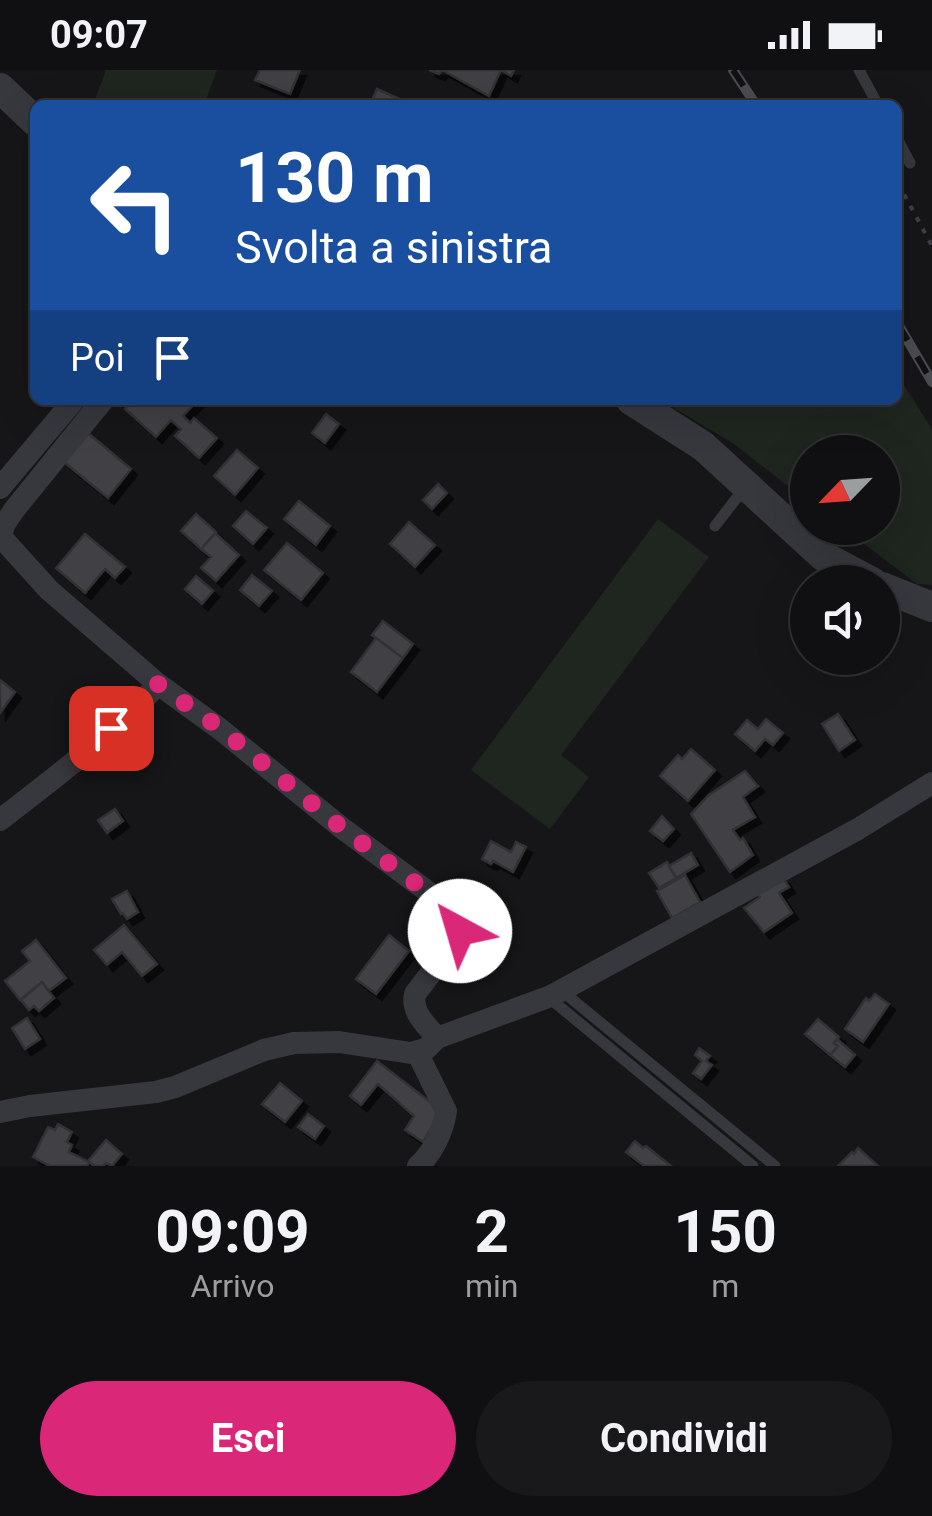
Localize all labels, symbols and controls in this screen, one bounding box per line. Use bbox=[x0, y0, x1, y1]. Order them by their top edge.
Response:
text: 09:07 bbox=[50, 13, 148, 57]
text: 130 m bbox=[235, 137, 434, 219]
icon: left bbox=[70, 140, 200, 270]
text: Svolta a sinistra bbox=[235, 221, 553, 274]
icon: arrive bbox=[145, 330, 200, 385]
text: Poi bbox=[70, 336, 125, 380]
north arrow bbox=[790, 435, 900, 545]
map controls bbox=[790, 435, 900, 675]
button: sound bbox=[790, 565, 900, 675]
pin bbox=[69, 686, 154, 771]
icon: arrive bbox=[84, 701, 139, 756]
position arrow bbox=[408, 879, 512, 983]
text: 09:09 bbox=[155, 1196, 310, 1267]
text: 2 bbox=[474, 1196, 509, 1267]
text: 150 bbox=[674, 1196, 777, 1267]
text: Arrivo bbox=[191, 1267, 274, 1305]
text: min bbox=[465, 1267, 518, 1305]
text: m bbox=[711, 1267, 739, 1305]
button: Esci bbox=[40, 1381, 456, 1496]
button: Condividi bbox=[476, 1381, 892, 1496]

